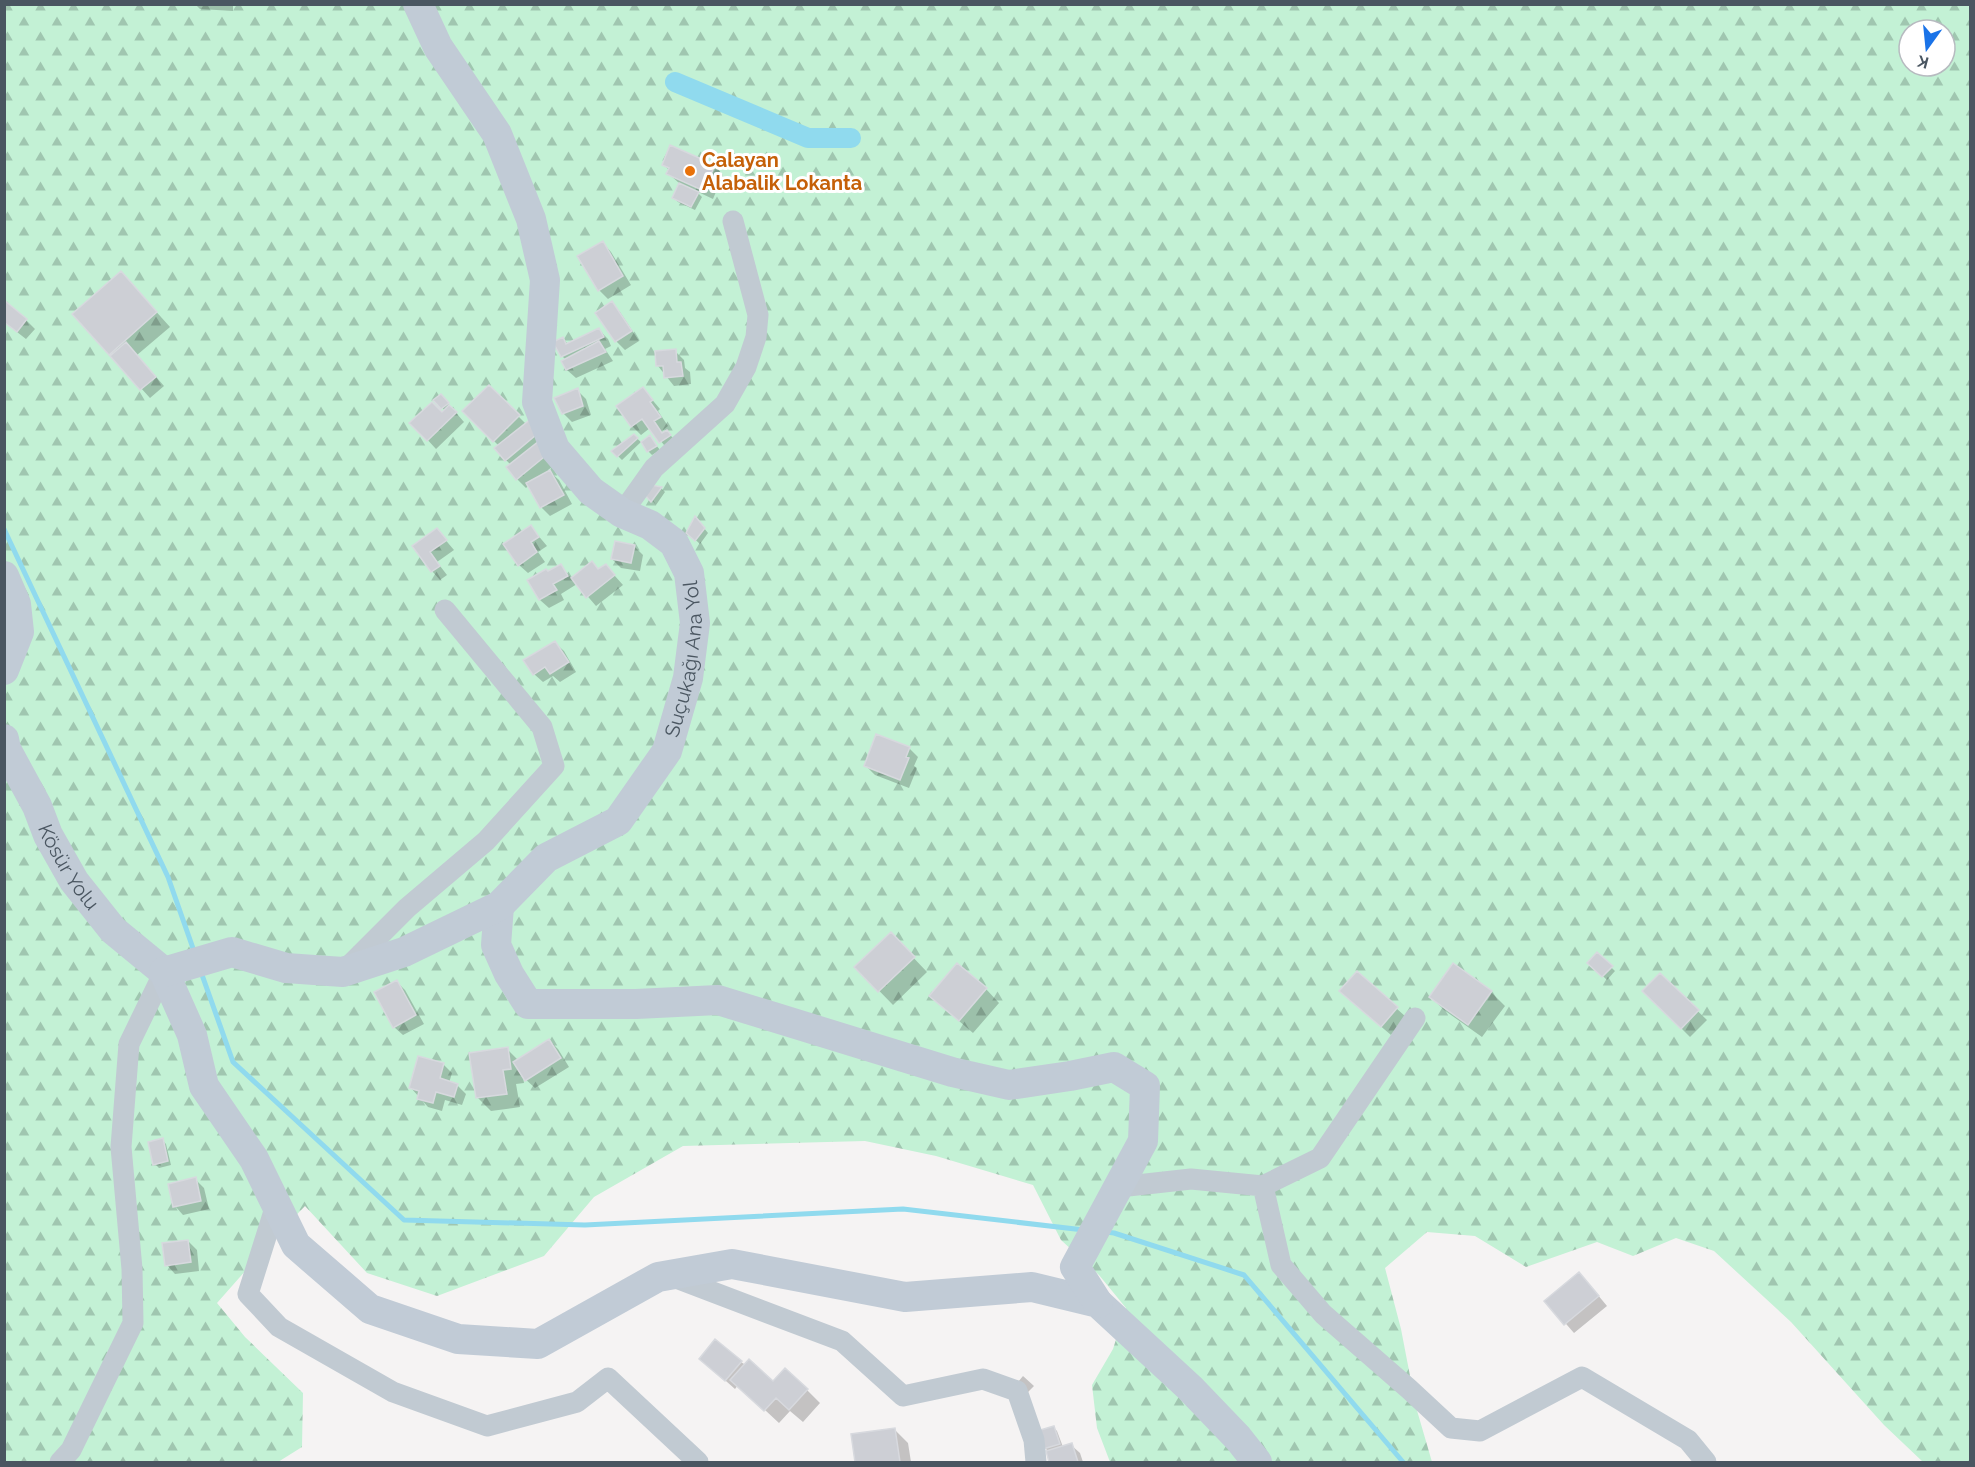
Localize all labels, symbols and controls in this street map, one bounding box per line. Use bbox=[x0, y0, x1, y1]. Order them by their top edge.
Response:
north arrow bbox=[1897, 18, 1957, 78]
text: K bbox=[1915, 51, 1931, 73]
place label: Calayan Alabalik Lokanta bbox=[702, 148, 862, 195]
marker: Calayan Alabalik Lokanta bbox=[683, 164, 697, 178]
street label: Suçukağı Ana Yol bbox=[660, 579, 707, 740]
street label: Kösür Yolu bbox=[33, 821, 104, 915]

